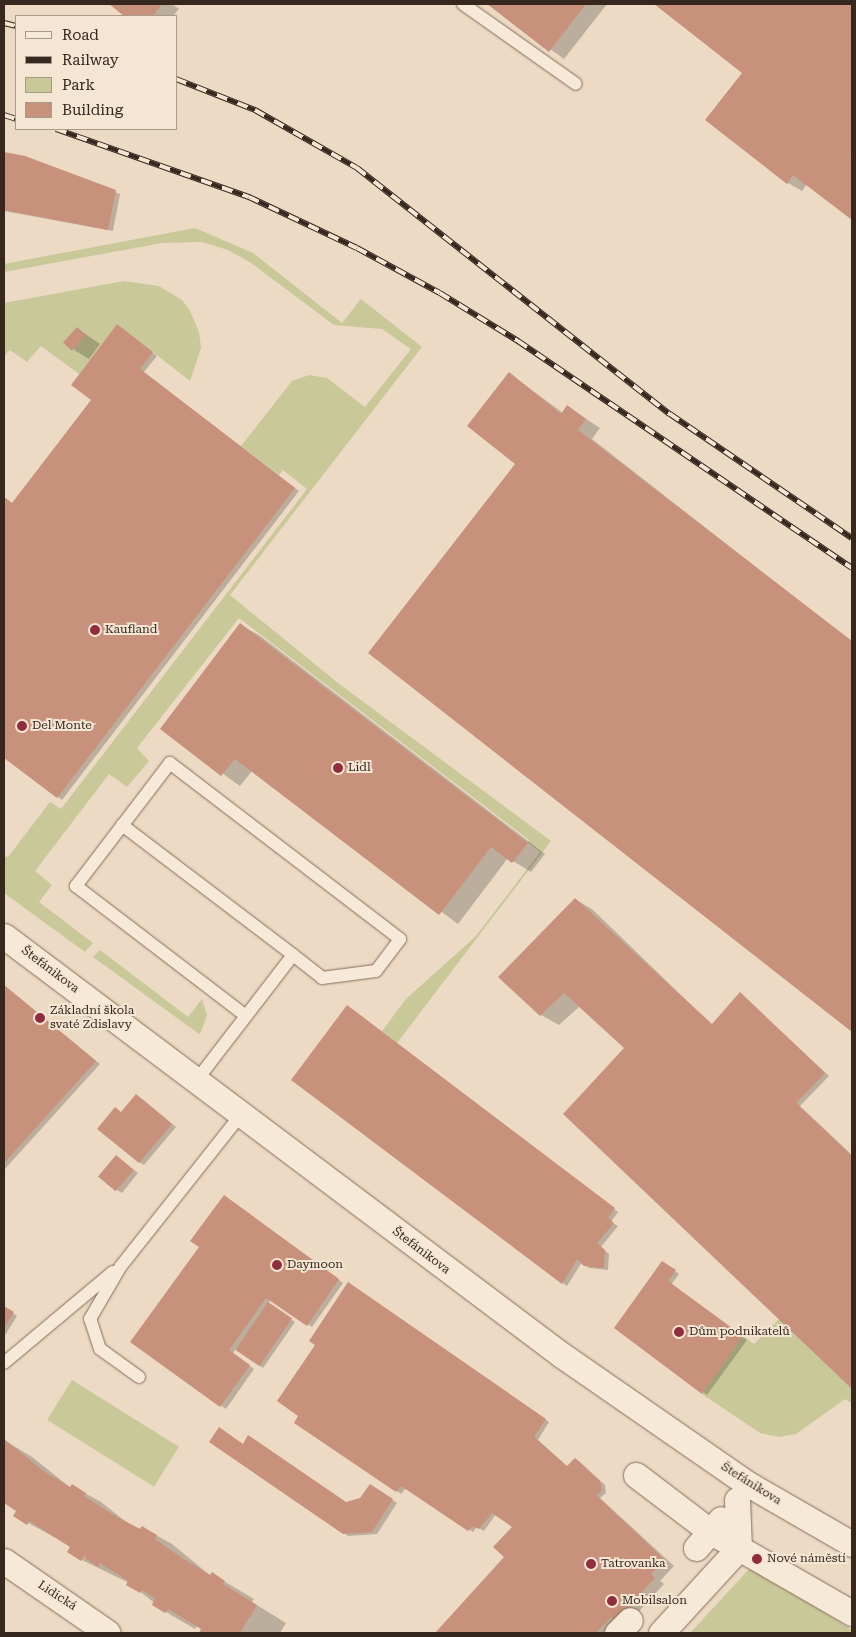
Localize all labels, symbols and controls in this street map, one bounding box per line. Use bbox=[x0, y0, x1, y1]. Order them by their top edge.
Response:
legend bbox=[15, 15, 178, 130]
text: Road bbox=[62, 26, 99, 44]
text: Railway bbox=[62, 51, 119, 69]
text: Park bbox=[62, 76, 95, 94]
text: Building bbox=[62, 101, 123, 119]
place label: Kaufland bbox=[105, 623, 157, 637]
marker: Kaufland bbox=[89, 624, 101, 636]
place label: Del Monte bbox=[32, 719, 92, 733]
marker: Del Monte bbox=[16, 720, 28, 732]
place label: Lidl bbox=[348, 761, 371, 775]
marker: Lidl bbox=[332, 762, 344, 774]
street label: Štefánikova bbox=[18, 944, 82, 996]
place label: Základní škola svaté Zdislavy bbox=[50, 1004, 134, 1032]
marker: Základní škola svaté Zdislavy bbox=[34, 1012, 46, 1024]
street label: Štefánikova bbox=[389, 1225, 453, 1277]
place label: Daymoon bbox=[287, 1258, 343, 1272]
marker: Daymoon bbox=[271, 1259, 283, 1271]
place label: Dům podnikatelů bbox=[689, 1325, 790, 1339]
marker: Dům podnikatelů bbox=[673, 1326, 685, 1338]
street label: Štefánikova bbox=[718, 1460, 784, 1508]
place label: Nové náměstí bbox=[767, 1552, 846, 1566]
marker: Nové náměstí bbox=[751, 1553, 763, 1565]
place label: Tatrovanka bbox=[601, 1557, 666, 1571]
marker: Tatrovanka bbox=[585, 1558, 597, 1570]
street label: Lidická bbox=[35, 1578, 79, 1614]
place label: Mobilsalon bbox=[622, 1594, 687, 1608]
marker: Mobilsalon bbox=[606, 1595, 618, 1607]

